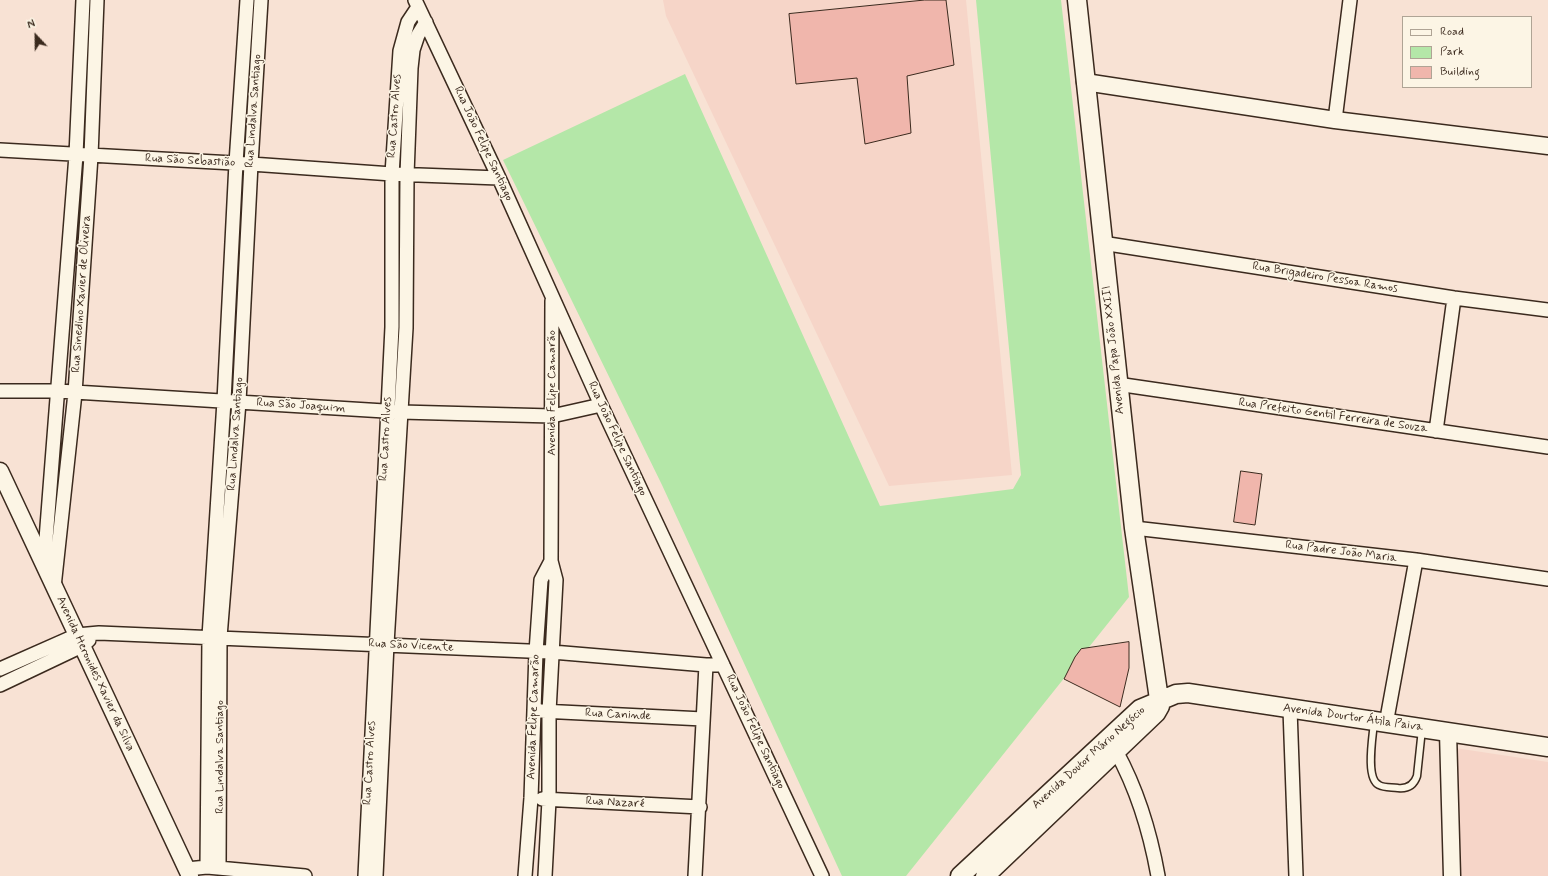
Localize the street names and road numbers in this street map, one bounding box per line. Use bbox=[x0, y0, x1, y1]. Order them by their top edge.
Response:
street label: Rua Lindalva Santiago bbox=[243, 54, 265, 168]
street label: Rua Castro Alves bbox=[385, 74, 405, 158]
street label: Rua João Felipe Santiago bbox=[450, 84, 516, 204]
street label: Rua São Sebastião bbox=[144, 151, 236, 171]
street label: Rua Sinedino Xavier de Oliveira bbox=[69, 215, 95, 373]
street label: Rua Brigadeiro Pessoa Ramos bbox=[1251, 259, 1399, 297]
street label: Avenida Papa João XXIII bbox=[1100, 285, 1128, 415]
street label: Avenida Felipe Camarão bbox=[545, 330, 559, 456]
street label: Rua Lindalva Santiago bbox=[225, 377, 247, 491]
street label: Rua João Felipe Santiago bbox=[584, 379, 650, 499]
street label: Rua São Joaquim bbox=[256, 396, 346, 416]
street label: Rua Prefeito Gentil Ferreira de Souza bbox=[1238, 396, 1428, 436]
street label: Rua Castro Alves bbox=[377, 397, 395, 481]
street label: Rua Padre João Maria bbox=[1284, 538, 1398, 566]
street label: Avenida Heronides Xavier da Silva bbox=[53, 594, 137, 754]
street label: Rua São Vicente bbox=[368, 637, 454, 655]
street label: Avenida Felipe Camarão bbox=[525, 654, 543, 780]
street label: Rua João Felipe Santiago bbox=[722, 672, 788, 792]
street label: Rua Lindalva Santiago bbox=[213, 700, 227, 814]
street label: Avenida Dourtor Átila Paiva bbox=[1282, 701, 1424, 735]
street label: Avenida Doutor Mário Negócio bbox=[1030, 703, 1148, 813]
street label: Rua Caninde bbox=[585, 706, 651, 724]
street label: Rua Castro Alves bbox=[361, 721, 379, 805]
street label: Rua Nazaré bbox=[585, 794, 645, 812]

